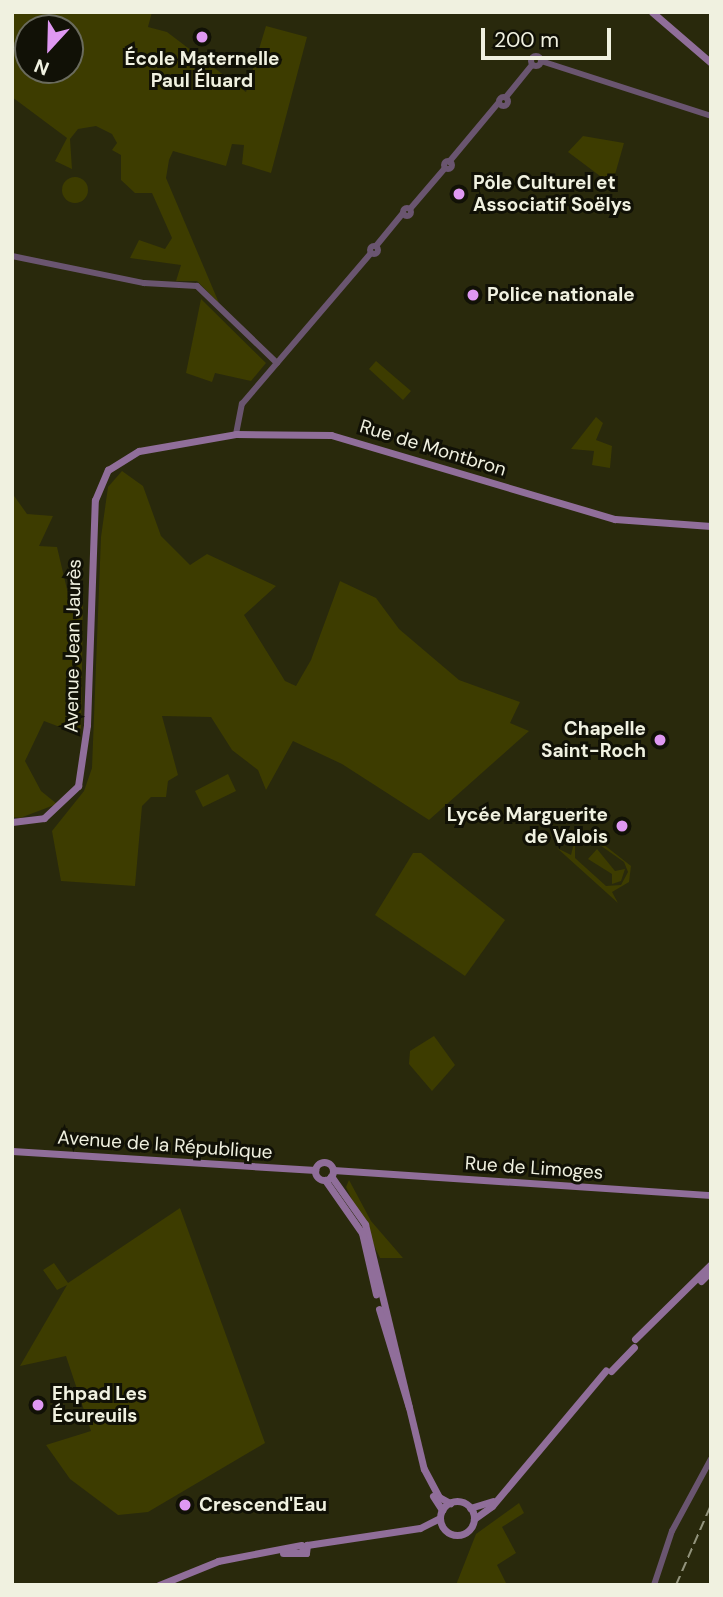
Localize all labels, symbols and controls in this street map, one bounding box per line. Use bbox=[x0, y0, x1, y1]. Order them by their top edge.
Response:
north arrow bbox=[14, 14, 84, 84]
scale bar bbox=[485, 14, 614, 58]
text: 200 m bbox=[494, 26, 559, 54]
marker: École Maternelle Paul Éluard bbox=[194, 29, 210, 45]
place label: École Maternelle Paul Éluard bbox=[125, 48, 279, 92]
text: N bbox=[31, 53, 53, 81]
place label: Pôle Culturel et Associatif Soëlys bbox=[473, 172, 632, 216]
marker: Pôle Culturel et Associatif Soëlys bbox=[451, 186, 467, 202]
place label: Police nationale bbox=[487, 284, 635, 306]
marker: Police nationale bbox=[465, 287, 481, 303]
street label: Rue de Montbron bbox=[357, 415, 509, 481]
street label: Avenue Jean Jaurès bbox=[60, 559, 86, 733]
place label: Chapelle Saint-Roch bbox=[541, 718, 646, 762]
marker: Chapelle Saint-Roch bbox=[652, 732, 668, 748]
place label: Lycée Marguerite de Valois bbox=[447, 804, 608, 848]
marker: Lycée Marguerite de Valois bbox=[614, 818, 630, 834]
street label: Avenue de la République bbox=[57, 1126, 273, 1164]
street label: Rue de Limoges bbox=[464, 1152, 604, 1184]
place label: Ehpad Les Écureuils bbox=[52, 1383, 147, 1427]
marker: Ehpad Les Écureuils bbox=[30, 1397, 46, 1413]
place label: Crescend'Eau bbox=[199, 1494, 327, 1516]
marker: Crescend'Eau bbox=[177, 1497, 193, 1513]

